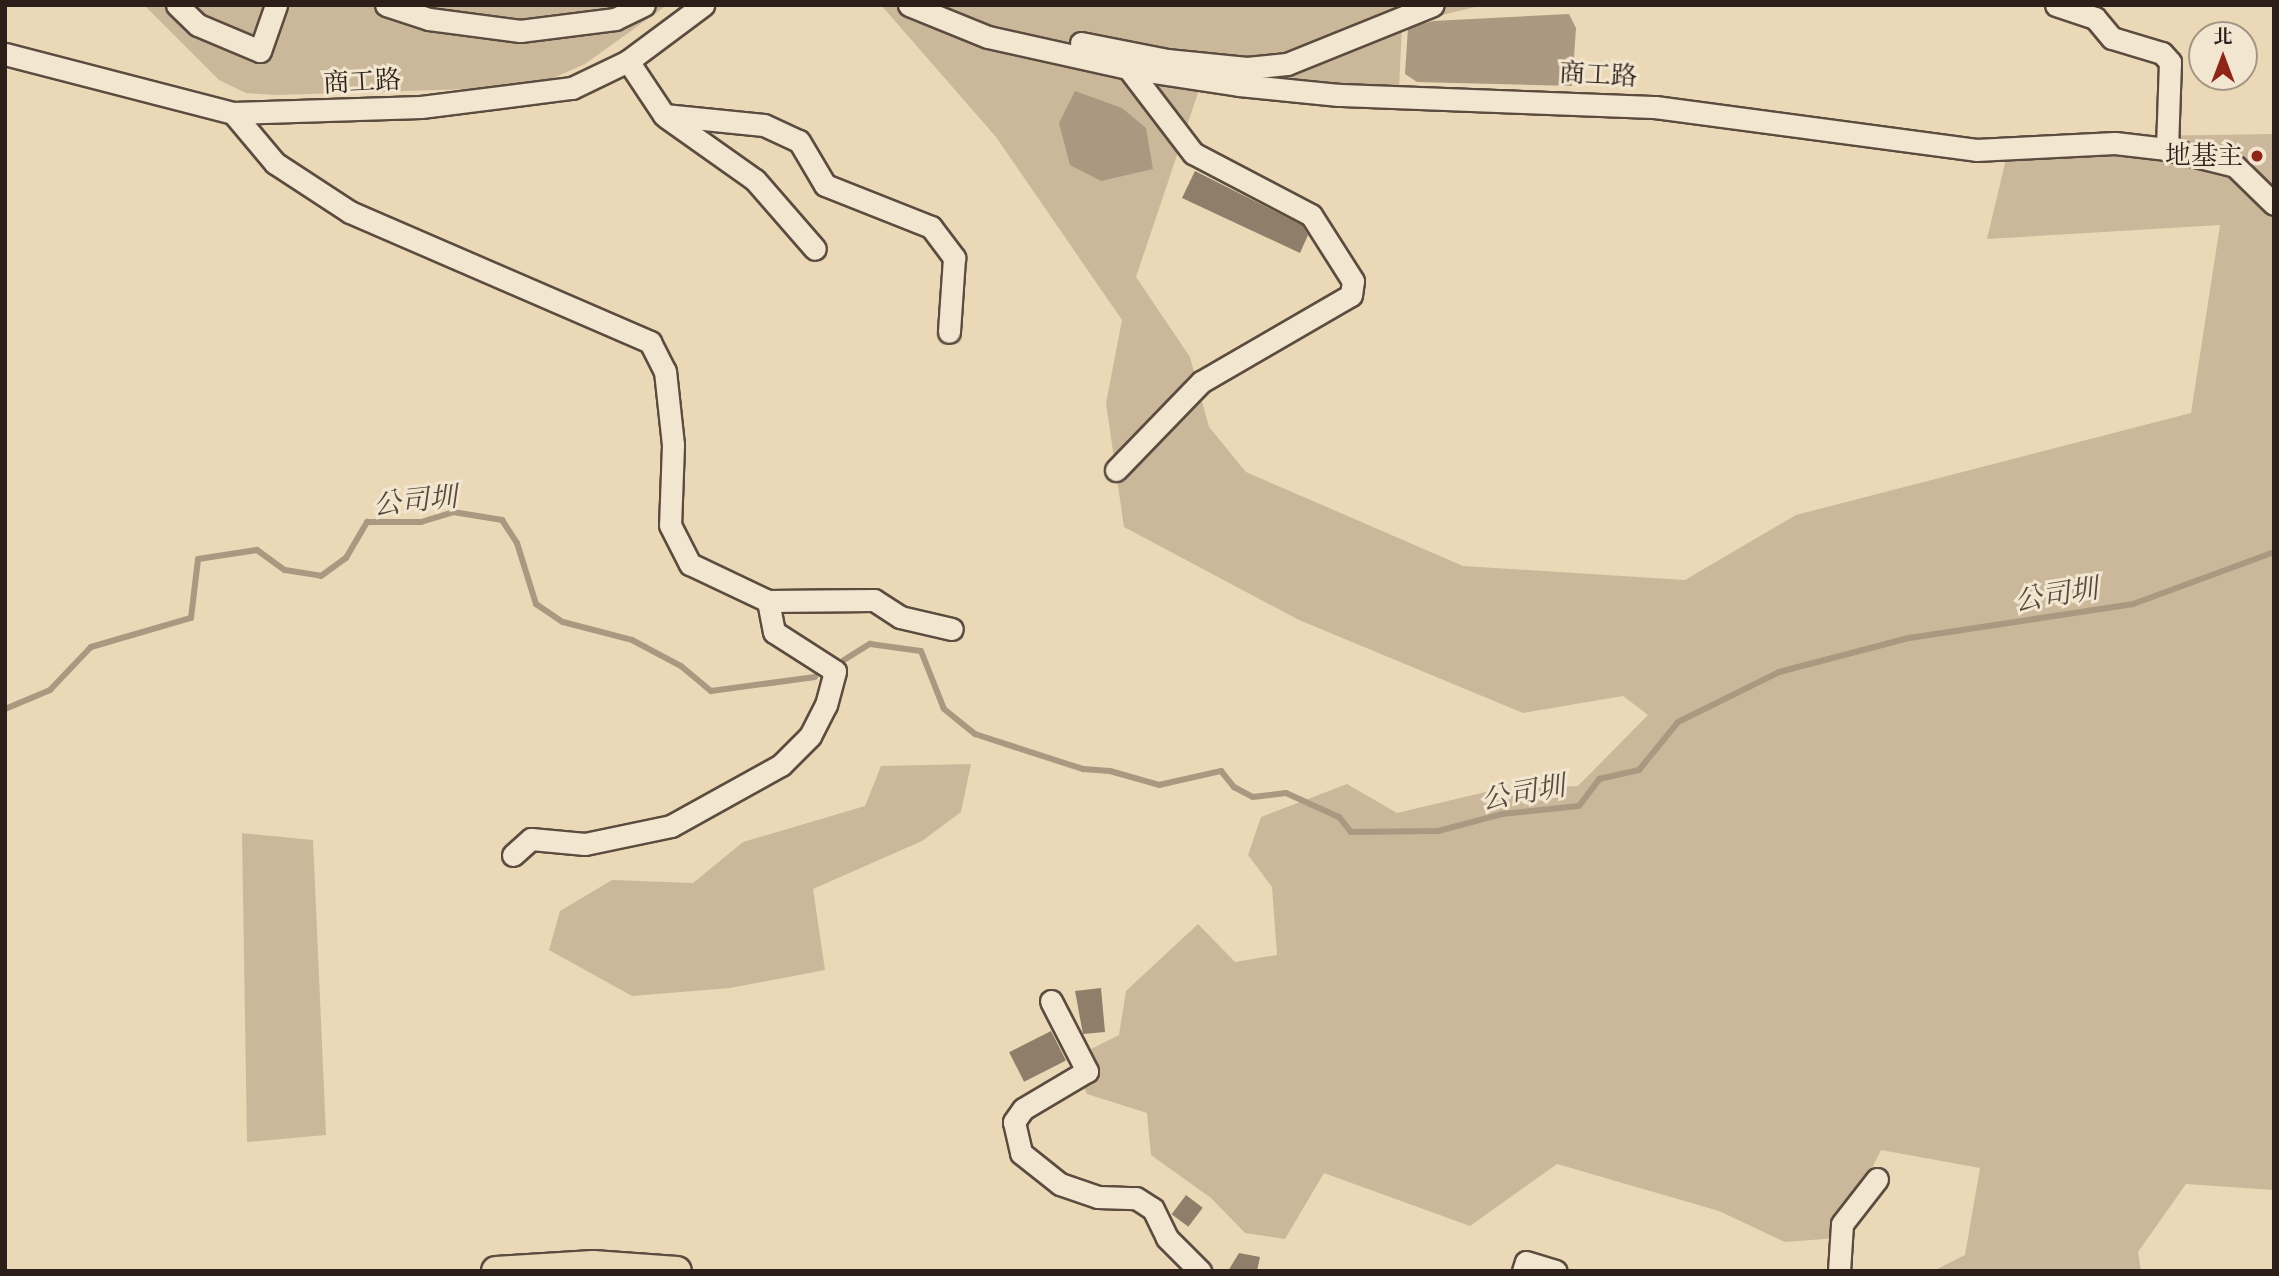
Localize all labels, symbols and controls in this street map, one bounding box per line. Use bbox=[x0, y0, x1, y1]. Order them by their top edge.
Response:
north arrow bbox=[2188, 21, 2258, 91]
text: 北 bbox=[2213, 24, 2233, 49]
street label: 商工路 bbox=[1558, 57, 1638, 93]
street label: 商工路 bbox=[322, 64, 402, 100]
place label: 地基主 bbox=[2165, 140, 2243, 172]
marker: 地基主 bbox=[2249, 148, 2265, 164]
water label: 公司圳 bbox=[371, 479, 459, 521]
water label: 公司圳 bbox=[2012, 571, 2100, 617]
water label: 公司圳 bbox=[1479, 768, 1567, 816]

